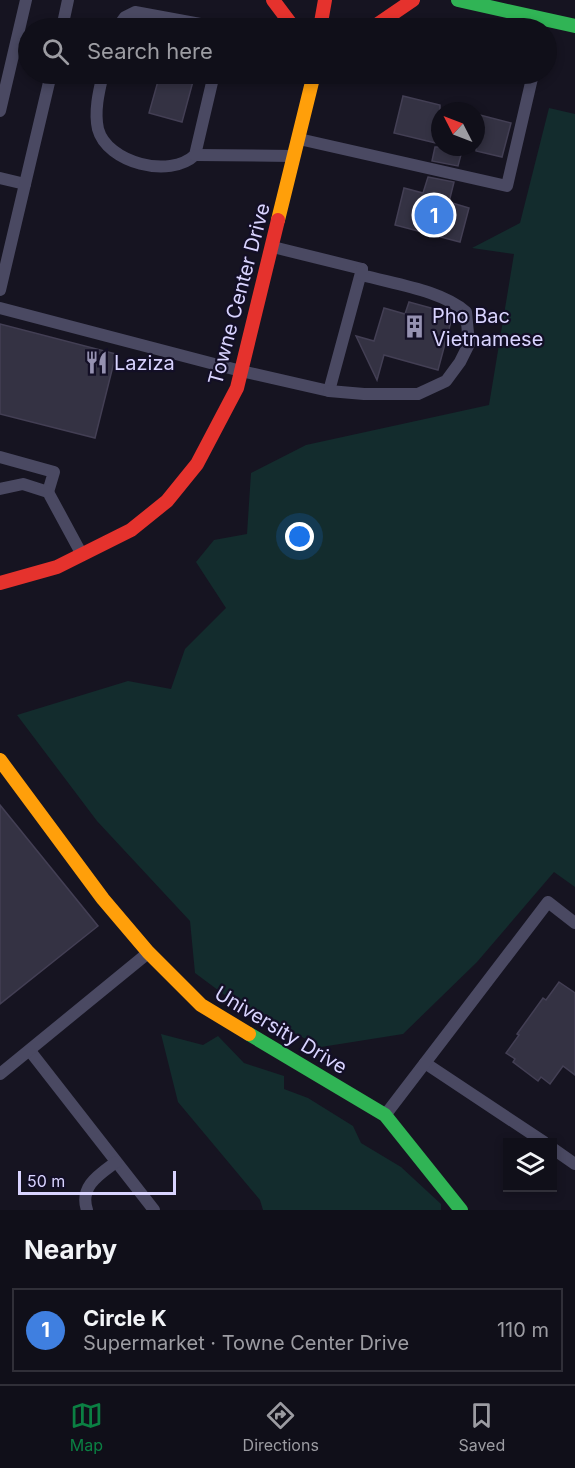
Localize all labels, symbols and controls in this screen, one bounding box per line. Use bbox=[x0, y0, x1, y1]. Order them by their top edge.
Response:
search box bbox=[18, 18, 557, 84]
icon: search bbox=[39, 35, 72, 68]
text: Search here bbox=[87, 38, 213, 64]
north arrow bbox=[431, 102, 485, 156]
pin: 1 bbox=[414, 192, 454, 238]
street label: Towne Center Drive bbox=[203, 200, 275, 388]
place label: Pho Bac Vietnamese bbox=[432, 304, 543, 351]
building icon: Pho Bac Vietnamese bbox=[401, 314, 427, 340]
restaurant icon: Laziza bbox=[83, 350, 109, 376]
place label: Laziza bbox=[114, 351, 175, 375]
your location bbox=[285, 522, 314, 551]
street label: University Drive bbox=[210, 981, 352, 1079]
map controls bbox=[503, 1138, 557, 1192]
button: layers bbox=[503, 1138, 557, 1192]
scale bar bbox=[18, 1168, 176, 1196]
text: 50 m bbox=[27, 1171, 65, 1191]
text: Nearby bbox=[24, 1234, 117, 1265]
text: Circle K bbox=[83, 1305, 167, 1331]
text: 1 bbox=[41, 1318, 50, 1342]
text: 110 m bbox=[497, 1318, 549, 1342]
text: Supermarket · Towne Center Drive bbox=[83, 1331, 409, 1355]
tab: Map bbox=[70, 1399, 103, 1455]
tab: Directions bbox=[243, 1399, 319, 1455]
tab: Saved bbox=[458, 1399, 505, 1455]

